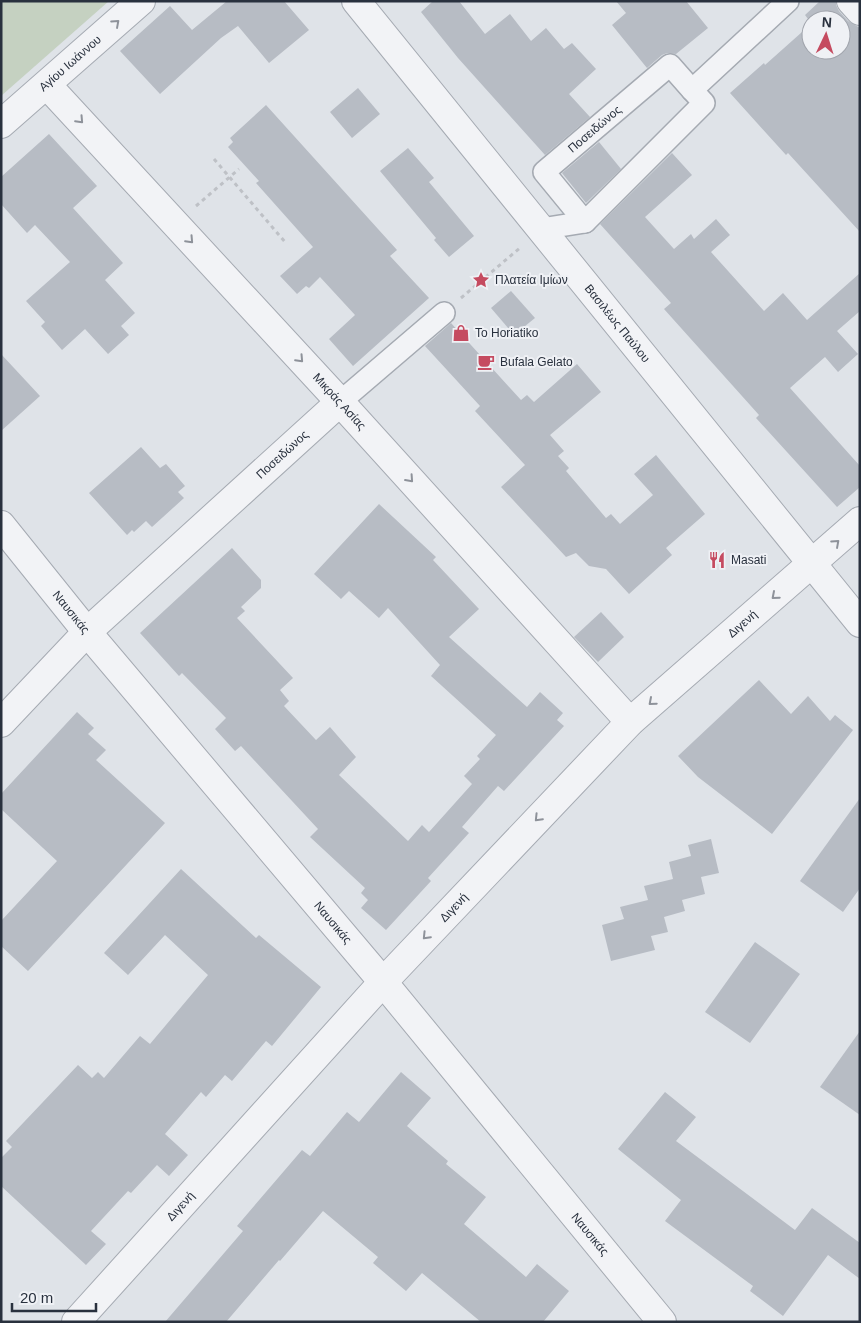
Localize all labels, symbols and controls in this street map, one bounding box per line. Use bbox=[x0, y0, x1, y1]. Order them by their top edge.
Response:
north arrow bbox=[801, 10, 851, 60]
text: N bbox=[821, 14, 833, 30]
one-way arrow bbox=[111, 20, 120, 29]
street label: Αγίου Ιωάννου bbox=[36, 32, 104, 94]
street label: Ποσειδώνος bbox=[565, 102, 624, 156]
one-way arrow bbox=[74, 115, 83, 124]
one-way arrow bbox=[184, 235, 193, 244]
place icon: Πλατεία Ιμίων bbox=[471, 270, 491, 290]
place label: Πλατεία Ιμίων bbox=[495, 273, 568, 287]
street label: Βασιλέως Παύλου bbox=[582, 282, 653, 365]
shop icon: To Horiatiko bbox=[451, 323, 471, 343]
place label: To Horiatiko bbox=[475, 326, 539, 340]
cafe icon: Bufala Gelato bbox=[476, 352, 496, 372]
one-way arrow bbox=[294, 354, 303, 363]
place label: Bufala Gelato bbox=[500, 355, 573, 369]
street label: Μικράς Ασίας bbox=[310, 370, 369, 433]
street label: Ποσειδώνος bbox=[253, 427, 311, 482]
one-way arrow bbox=[404, 474, 413, 483]
one-way arrow bbox=[830, 539, 839, 548]
restaurant icon: Masati bbox=[707, 550, 727, 570]
place label: Masati bbox=[731, 553, 766, 567]
street label: Ναυσικάς bbox=[50, 588, 93, 637]
one-way arrow bbox=[772, 590, 781, 599]
street label: Διγενή bbox=[725, 607, 760, 640]
one-way arrow bbox=[649, 697, 658, 706]
one-way arrow bbox=[535, 812, 544, 821]
street label: Διγενή bbox=[437, 890, 471, 925]
street label: Ναυσικάς bbox=[311, 899, 355, 947]
one-way arrow bbox=[423, 930, 432, 939]
street label: Διγενή bbox=[164, 1189, 197, 1224]
street label: Ναυσικάς bbox=[568, 1210, 612, 1259]
scale bar bbox=[12, 1280, 96, 1312]
text: 20 m bbox=[20, 1289, 53, 1306]

